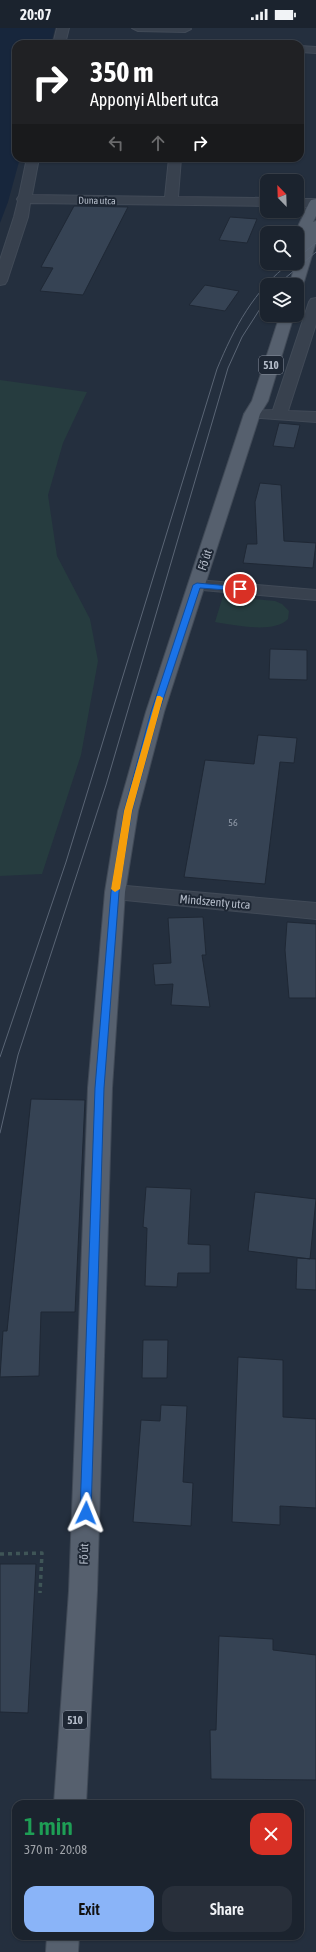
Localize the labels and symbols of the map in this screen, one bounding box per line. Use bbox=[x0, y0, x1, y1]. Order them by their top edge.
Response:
north arrow bbox=[260, 174, 304, 218]
street label: Duna utca bbox=[78, 195, 116, 206]
road number: 510 bbox=[259, 356, 283, 374]
street label: Fő út bbox=[195, 547, 215, 572]
pin bbox=[223, 572, 257, 606]
house number: 56 bbox=[228, 817, 238, 828]
street label: Mindszenty utca bbox=[179, 892, 251, 912]
position arrow bbox=[65, 1492, 107, 1534]
street label: Fő út bbox=[77, 1543, 91, 1565]
road number: 510 bbox=[63, 1711, 87, 1729]

